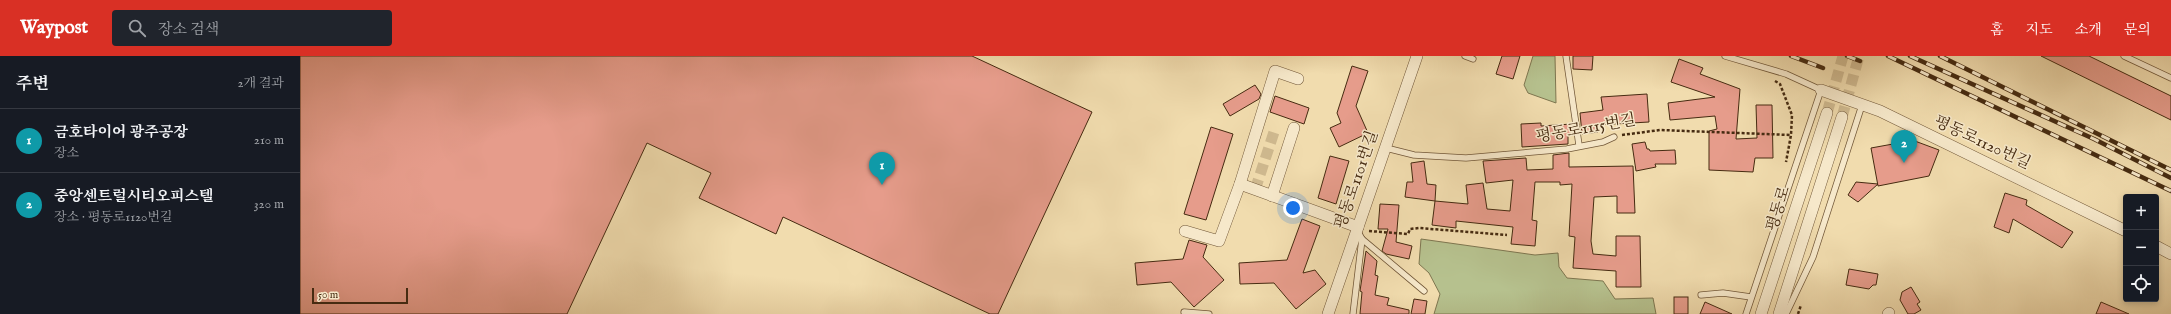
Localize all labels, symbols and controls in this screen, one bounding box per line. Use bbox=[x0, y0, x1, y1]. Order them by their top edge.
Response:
search box bbox=[112, 10, 392, 46]
text: Waypost bbox=[20, 16, 88, 40]
icon: search bbox=[126, 17, 148, 39]
text: 장소 검색 bbox=[158, 20, 219, 39]
text: 홈 bbox=[1990, 21, 2004, 39]
text: 지도 bbox=[2026, 21, 2053, 39]
text: 소개 bbox=[2075, 21, 2102, 39]
text: 문의 bbox=[2124, 21, 2151, 39]
text: 주변 bbox=[16, 74, 49, 95]
text: 2개 결과 bbox=[237, 75, 284, 92]
street label: 평동로1115번길 bbox=[1535, 110, 1637, 148]
street label: 평동로1120번길 bbox=[1930, 112, 2034, 174]
text: 금호타이어 광주공장 bbox=[54, 123, 188, 142]
street label: 평동로1101번길 bbox=[1331, 128, 1383, 232]
pin: 2 bbox=[1891, 130, 1917, 163]
text: 1 bbox=[27, 132, 31, 149]
text: 210 m bbox=[254, 132, 284, 149]
text: 장소 bbox=[54, 145, 79, 162]
pin: 1 bbox=[869, 152, 895, 185]
street label: 평동로 bbox=[1763, 183, 1795, 234]
text: 중앙센트럴시티오피스텔 bbox=[54, 187, 213, 206]
map controls bbox=[2123, 194, 2159, 302]
button: + bbox=[2123, 194, 2159, 230]
text: 2 bbox=[26, 196, 32, 213]
text: 320 m bbox=[254, 196, 284, 213]
your location bbox=[1283, 198, 1303, 218]
text: 장소 · 평동로1120번길 bbox=[54, 209, 173, 226]
button: − bbox=[2123, 230, 2159, 266]
button: locate bbox=[2123, 266, 2159, 302]
scale bar bbox=[312, 286, 408, 305]
text: 50 m bbox=[318, 288, 338, 302]

